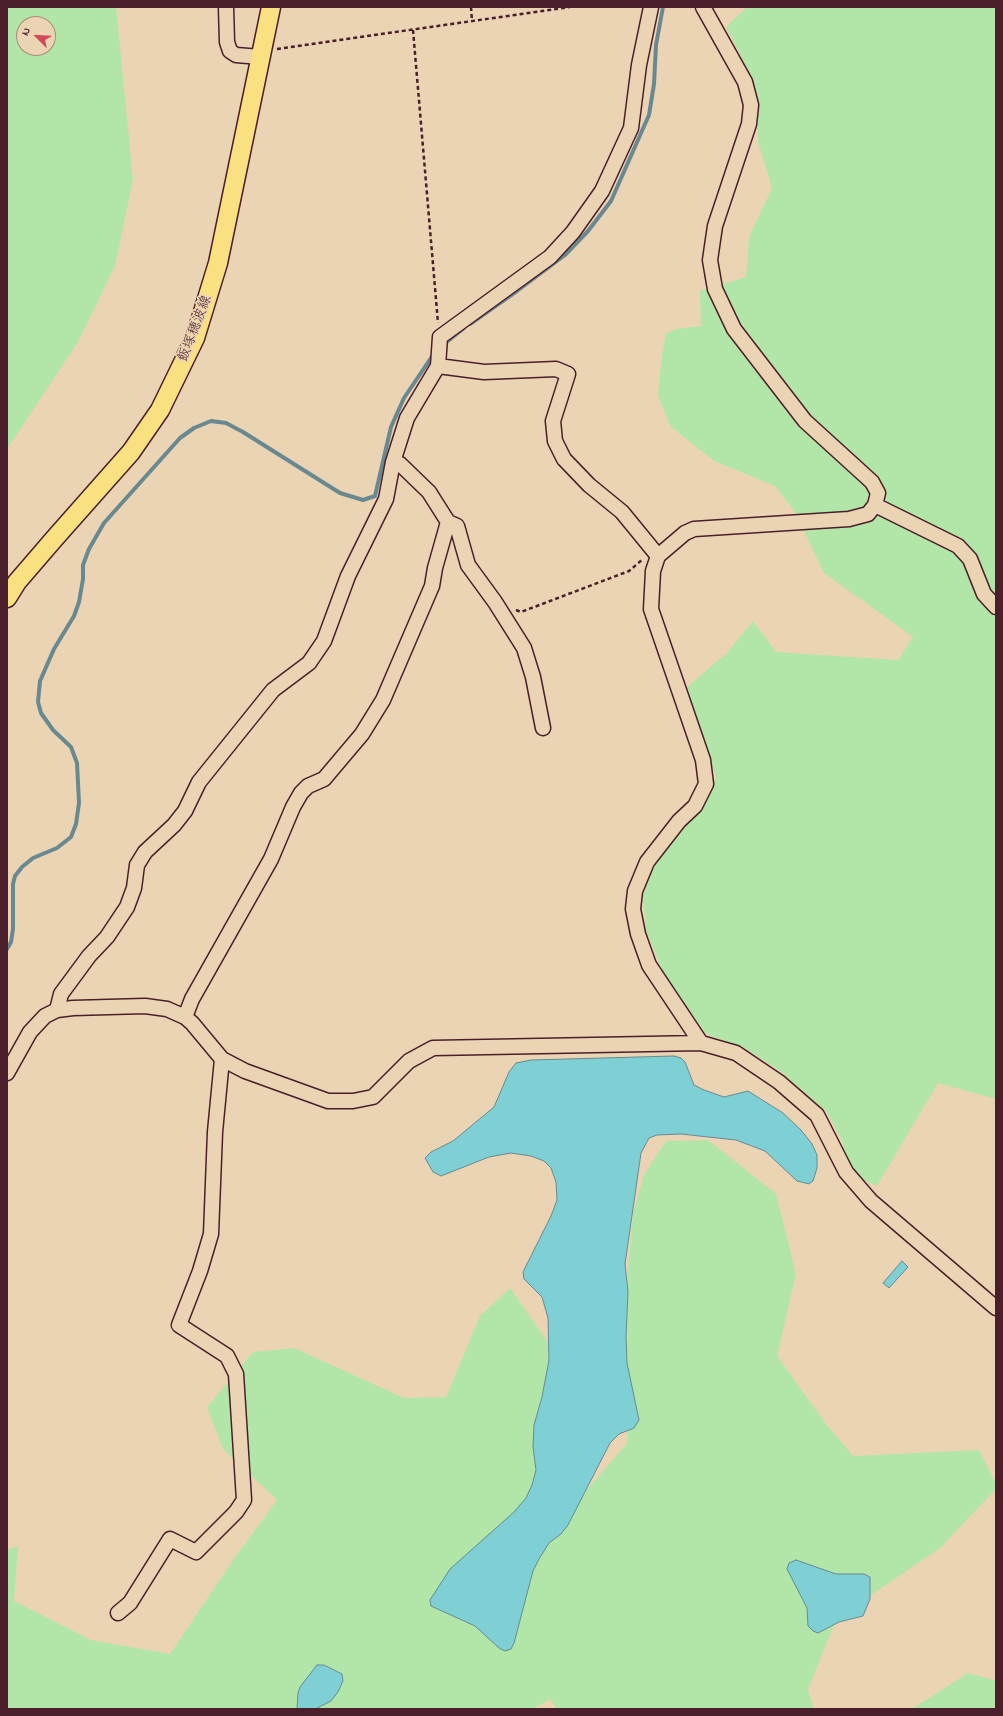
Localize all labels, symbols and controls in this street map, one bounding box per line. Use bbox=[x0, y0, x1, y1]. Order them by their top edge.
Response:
north arrow bbox=[16, 16, 56, 56]
text: N bbox=[17, 25, 35, 38]
street label: 飯塚穂波線 bbox=[176, 293, 216, 365]

